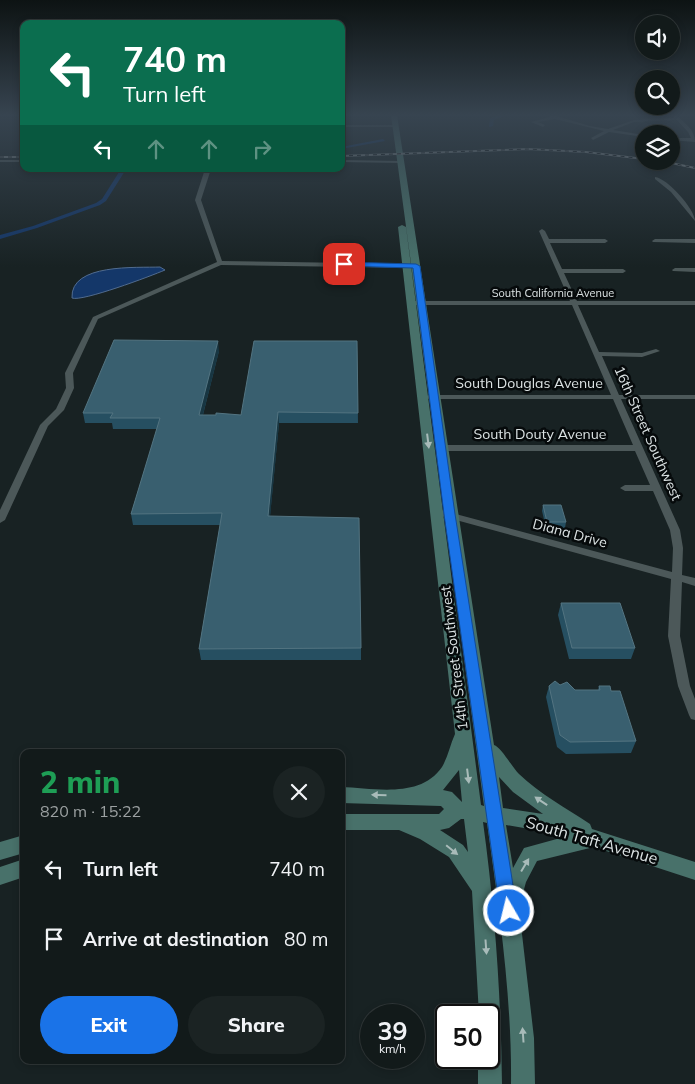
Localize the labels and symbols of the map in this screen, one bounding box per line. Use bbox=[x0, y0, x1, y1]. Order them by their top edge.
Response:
pin bbox=[323, 243, 365, 285]
street label: South California Avenue bbox=[492, 286, 614, 300]
street label: 16th Street Southwest bbox=[610, 363, 686, 503]
street label: South Douglas Avenue bbox=[455, 374, 603, 392]
street label: South Douty Avenue bbox=[474, 425, 606, 443]
one-way arrow bbox=[424, 433, 432, 449]
street label: Diana Drive bbox=[531, 514, 609, 552]
street label: 14th Street Southwest bbox=[436, 585, 472, 731]
one-way arrow bbox=[464, 769, 472, 785]
one-way arrow bbox=[371, 791, 387, 799]
one-way arrow bbox=[534, 797, 548, 806]
street label: South Taft Avenue bbox=[524, 812, 660, 868]
one-way arrow bbox=[445, 844, 458, 855]
one-way arrow bbox=[520, 859, 529, 872]
position arrow bbox=[482, 884, 534, 936]
one-way arrow bbox=[483, 939, 491, 955]
speed limit sign: 50 bbox=[435, 1004, 500, 1069]
one-way arrow bbox=[518, 1027, 526, 1043]

